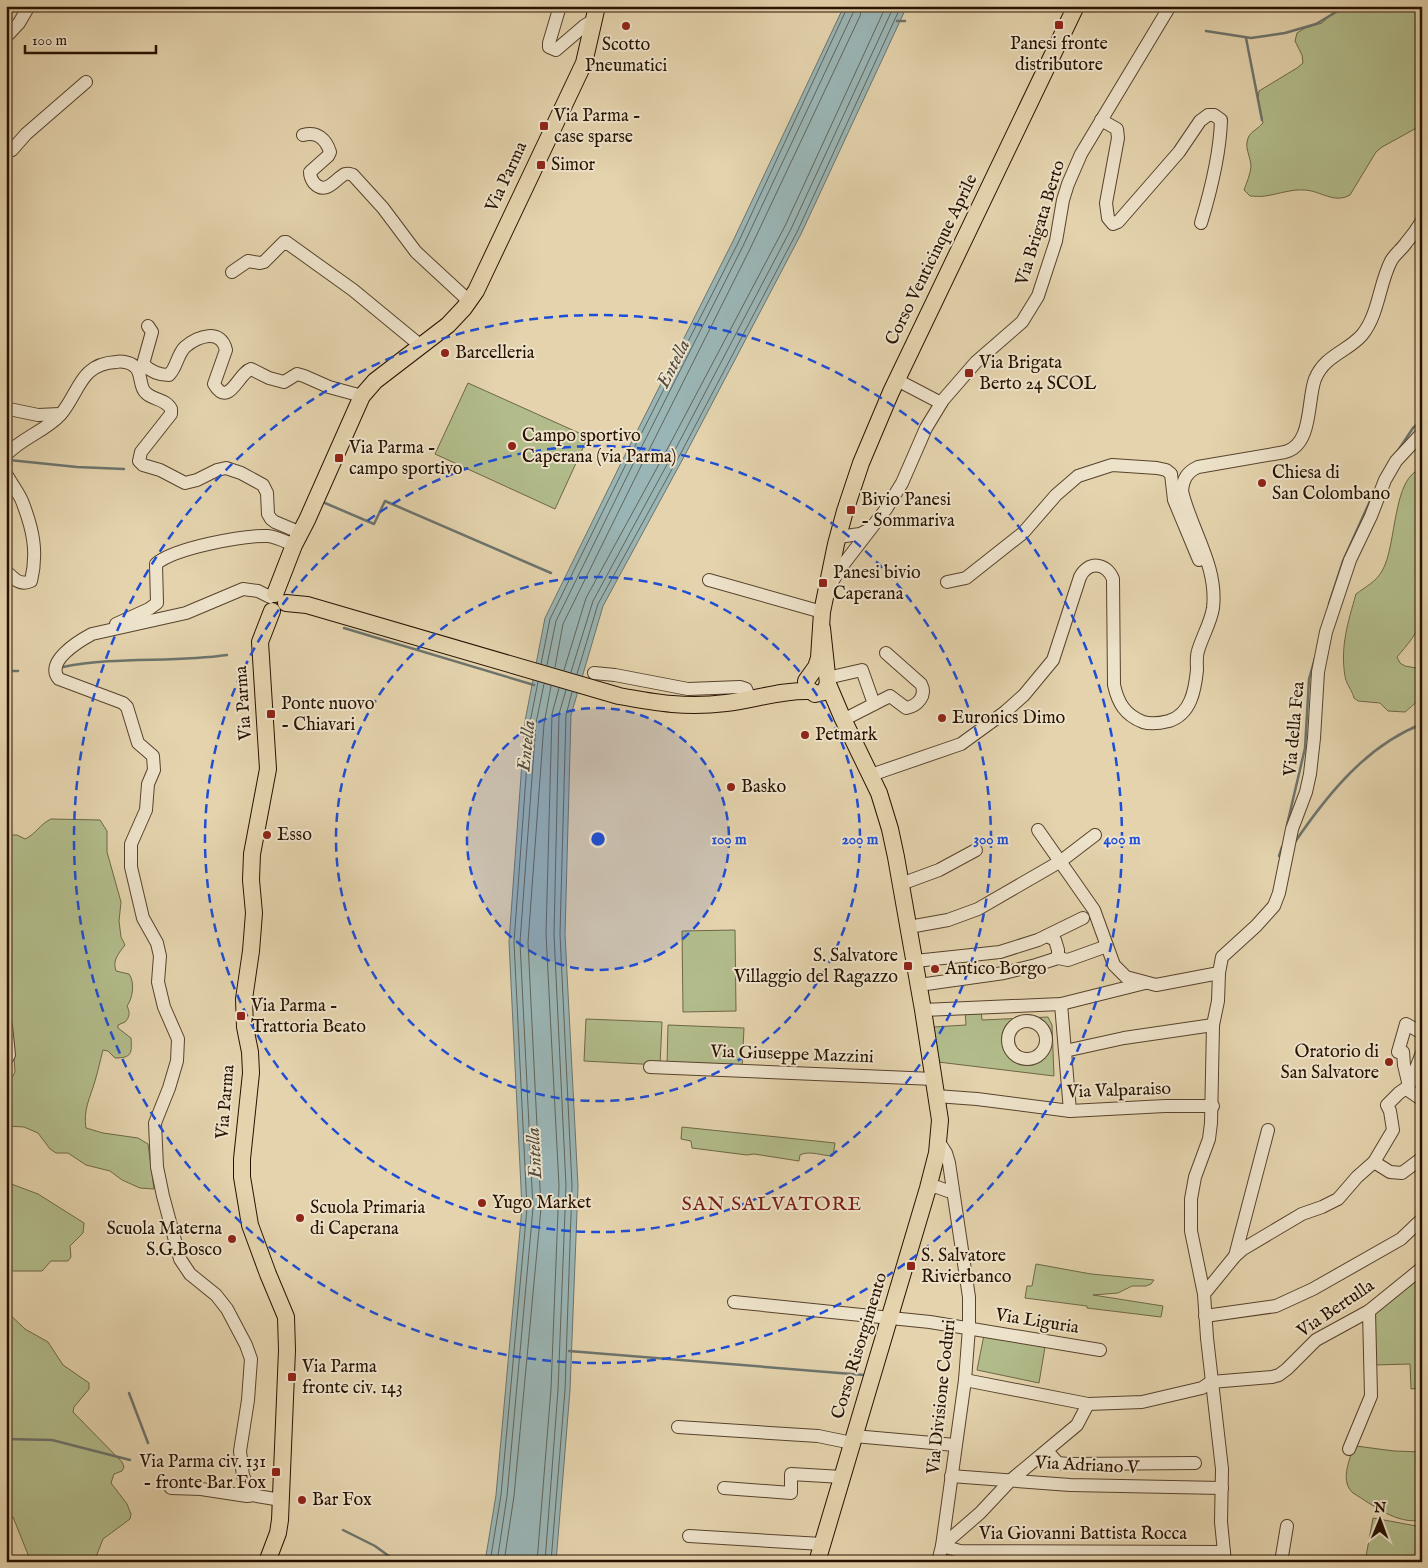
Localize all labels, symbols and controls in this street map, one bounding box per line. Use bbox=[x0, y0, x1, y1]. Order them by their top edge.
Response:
marker: Panesi fronte distributore bbox=[1053, 19, 1065, 31]
marker: Scotto Pneumatici bbox=[620, 20, 632, 32]
scale bar bbox=[25, 22, 156, 54]
text: 100 m bbox=[32, 31, 68, 50]
place label: Panesi fronte distributore bbox=[1010, 33, 1108, 77]
place label: Scotto Pneumatici bbox=[585, 34, 668, 78]
place label: Via Parma - case sparse bbox=[553, 105, 641, 149]
marker: Via Parma - case sparse bbox=[538, 120, 550, 132]
street label: Via Parma bbox=[480, 138, 533, 217]
place label: Simor bbox=[551, 154, 596, 177]
street label: Via Brigata Berto bbox=[1011, 157, 1071, 289]
marker: Simor bbox=[535, 159, 547, 171]
street label: Corso Venticinque Aprile bbox=[881, 171, 983, 349]
water label: Entella bbox=[651, 336, 696, 393]
place label: Barcelleria bbox=[455, 342, 535, 365]
marker: Barcelleria bbox=[439, 347, 451, 359]
place label: Via Brigata Berto 24 SCOL bbox=[978, 352, 1097, 396]
marker: Via Brigata Berto 24 SCOL bbox=[963, 367, 975, 379]
place label: Campo sportivo Caperana (via Parma) bbox=[522, 425, 676, 469]
place label: Via Parma - campo sportivo bbox=[348, 437, 463, 481]
marker: Campo sportivo Caperana (via Parma) bbox=[506, 440, 518, 452]
marker: Via Parma - campo sportivo bbox=[333, 452, 345, 464]
place label: Chiesa di San Colombano bbox=[1272, 462, 1390, 506]
marker: Chiesa di San Colombano bbox=[1256, 477, 1268, 489]
place label: Bivio Panesi - Sommariva bbox=[861, 489, 955, 533]
marker: Bivio Panesi - Sommariva bbox=[845, 504, 857, 516]
place label: Panesi bivio Caperana bbox=[833, 562, 921, 606]
marker: Panesi bivio Caperana bbox=[817, 577, 829, 589]
street label: Via Parma bbox=[230, 665, 258, 742]
street label: Via della Fea bbox=[1279, 680, 1311, 778]
place label: Ponte nuovo - Chiavari bbox=[281, 693, 375, 737]
place label: Euronics Dimo bbox=[952, 707, 1065, 730]
marker: Ponte nuovo - Chiavari bbox=[265, 708, 277, 720]
marker: Euronics Dimo bbox=[936, 712, 948, 724]
water label: Entella bbox=[512, 719, 542, 774]
place label: Petmark bbox=[815, 724, 878, 747]
marker: Petmark bbox=[799, 729, 811, 741]
place label: Basko bbox=[741, 776, 786, 799]
marker: Basko bbox=[725, 781, 737, 793]
place label: Esso bbox=[277, 824, 312, 847]
marker: Esso bbox=[261, 829, 273, 841]
centre of rings bbox=[589, 830, 607, 848]
text: 100 m bbox=[711, 830, 747, 849]
text: 200 m bbox=[842, 830, 879, 849]
text: 300 m bbox=[973, 830, 1009, 849]
text: 400 m bbox=[1104, 830, 1141, 849]
place label: S. Salvatore Villaggio del Ragazzo bbox=[733, 945, 898, 989]
place label: Antico Borgo bbox=[944, 958, 1047, 981]
marker: S. Salvatore Villaggio del Ragazzo bbox=[902, 960, 914, 972]
marker: Antico Borgo bbox=[929, 963, 941, 975]
place label: Via Parma - Trattoria Beato bbox=[250, 995, 366, 1039]
marker: Via Parma - Trattoria Beato bbox=[235, 1010, 247, 1022]
street label: Via Giuseppe Mazzini bbox=[709, 1041, 874, 1069]
place label: Oratorio di San Salvatore bbox=[1280, 1041, 1379, 1085]
marker: Oratorio di San Salvatore bbox=[1383, 1056, 1395, 1068]
street label: Via Parma bbox=[211, 1064, 241, 1141]
street label: Via Valparaiso bbox=[1065, 1078, 1172, 1104]
water label: Entella bbox=[522, 1127, 548, 1180]
place label: Yugo Market bbox=[492, 1192, 591, 1215]
district label: SAN SALVATORE bbox=[682, 1192, 862, 1217]
place label: Scuola Primaria di Caperana bbox=[310, 1197, 425, 1241]
marker: Yugo Market bbox=[476, 1197, 488, 1209]
marker: Scuola Primaria di Caperana bbox=[294, 1212, 306, 1224]
place label: Scuola Materna S.G.Bosco bbox=[106, 1218, 222, 1262]
marker: Scuola Materna S.G.Bosco bbox=[226, 1233, 238, 1245]
place label: S. Salvatore Rivierbanco bbox=[921, 1245, 1012, 1289]
marker: S. Salvatore Rivierbanco bbox=[905, 1260, 917, 1272]
street label: Corso Risorgimento bbox=[827, 1270, 893, 1422]
street label: Via Bertulla bbox=[1292, 1275, 1379, 1344]
street label: Via Liguria bbox=[993, 1304, 1081, 1340]
street label: Via Divisione Coduri bbox=[922, 1318, 962, 1477]
place label: Via Parma fronte civ. 143 bbox=[301, 1356, 403, 1400]
marker: Via Parma fronte civ. 143 bbox=[286, 1371, 298, 1383]
place label: Via Parma civ. 131 - fronte Bar Fox bbox=[139, 1451, 266, 1495]
street label: Via Adriano V bbox=[1033, 1452, 1141, 1480]
marker: Via Parma civ. 131 - fronte Bar Fox bbox=[270, 1466, 282, 1478]
place label: Bar Fox bbox=[312, 1489, 372, 1512]
marker: Bar Fox bbox=[296, 1494, 308, 1506]
north arrow bbox=[1356, 1496, 1406, 1546]
text: N bbox=[1373, 1499, 1386, 1517]
street label: Via Giovanni Battista Rocca bbox=[978, 1523, 1187, 1546]

